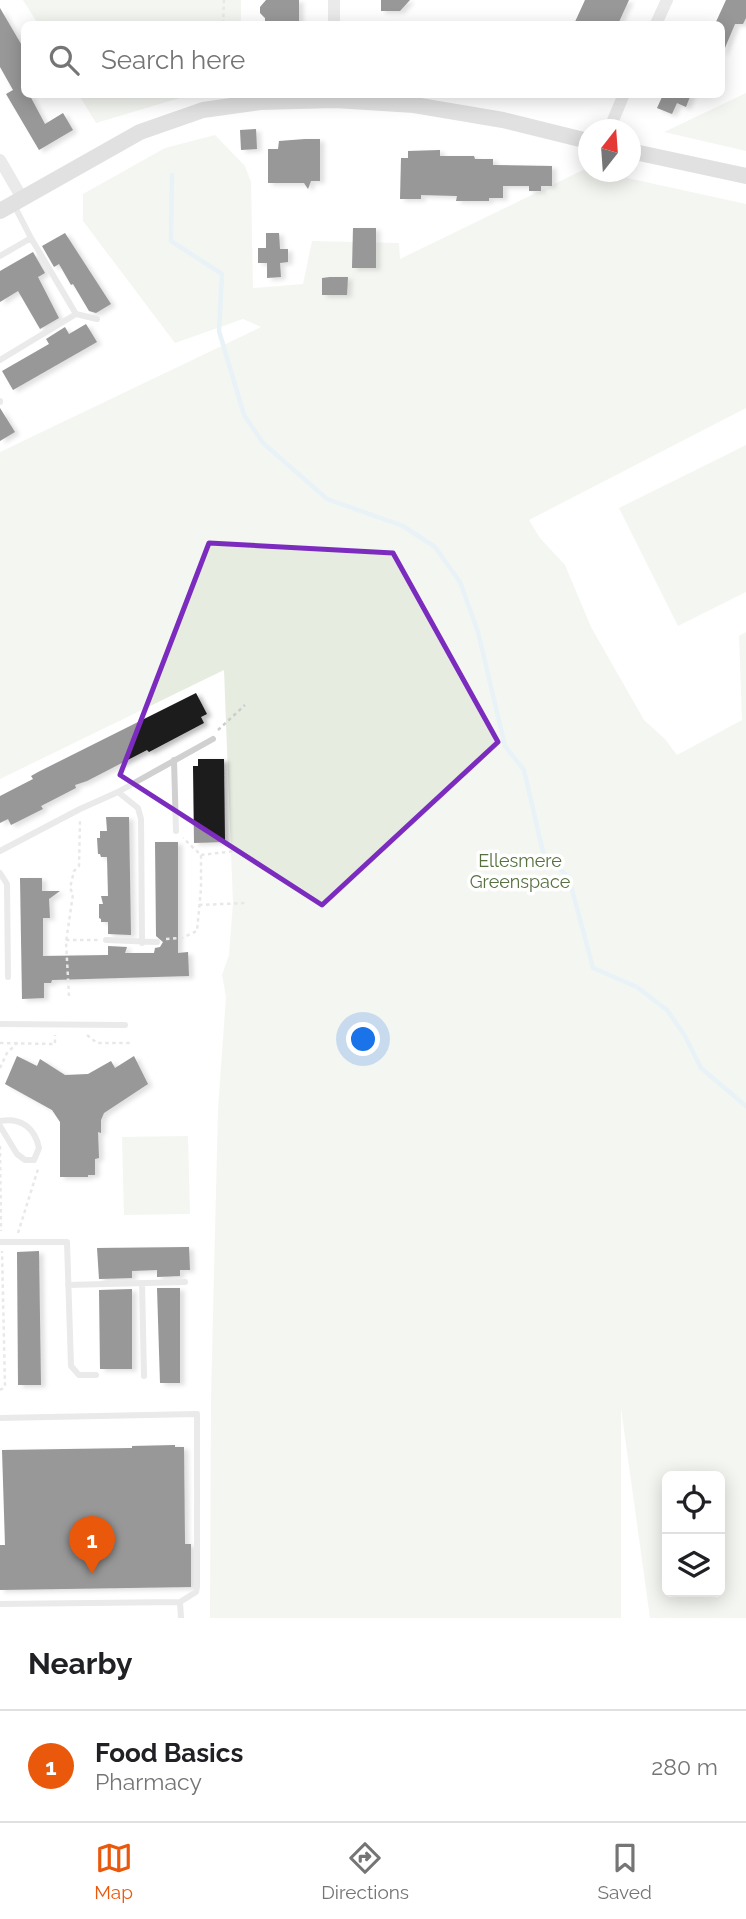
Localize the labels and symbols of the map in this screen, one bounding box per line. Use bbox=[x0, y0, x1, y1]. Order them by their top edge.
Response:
north arrow bbox=[578, 119, 641, 182]
park label: Ellesmere Greenspace bbox=[470, 850, 571, 892]
your location bbox=[346, 1022, 380, 1056]
pin: 1 bbox=[69, 1516, 115, 1574]

